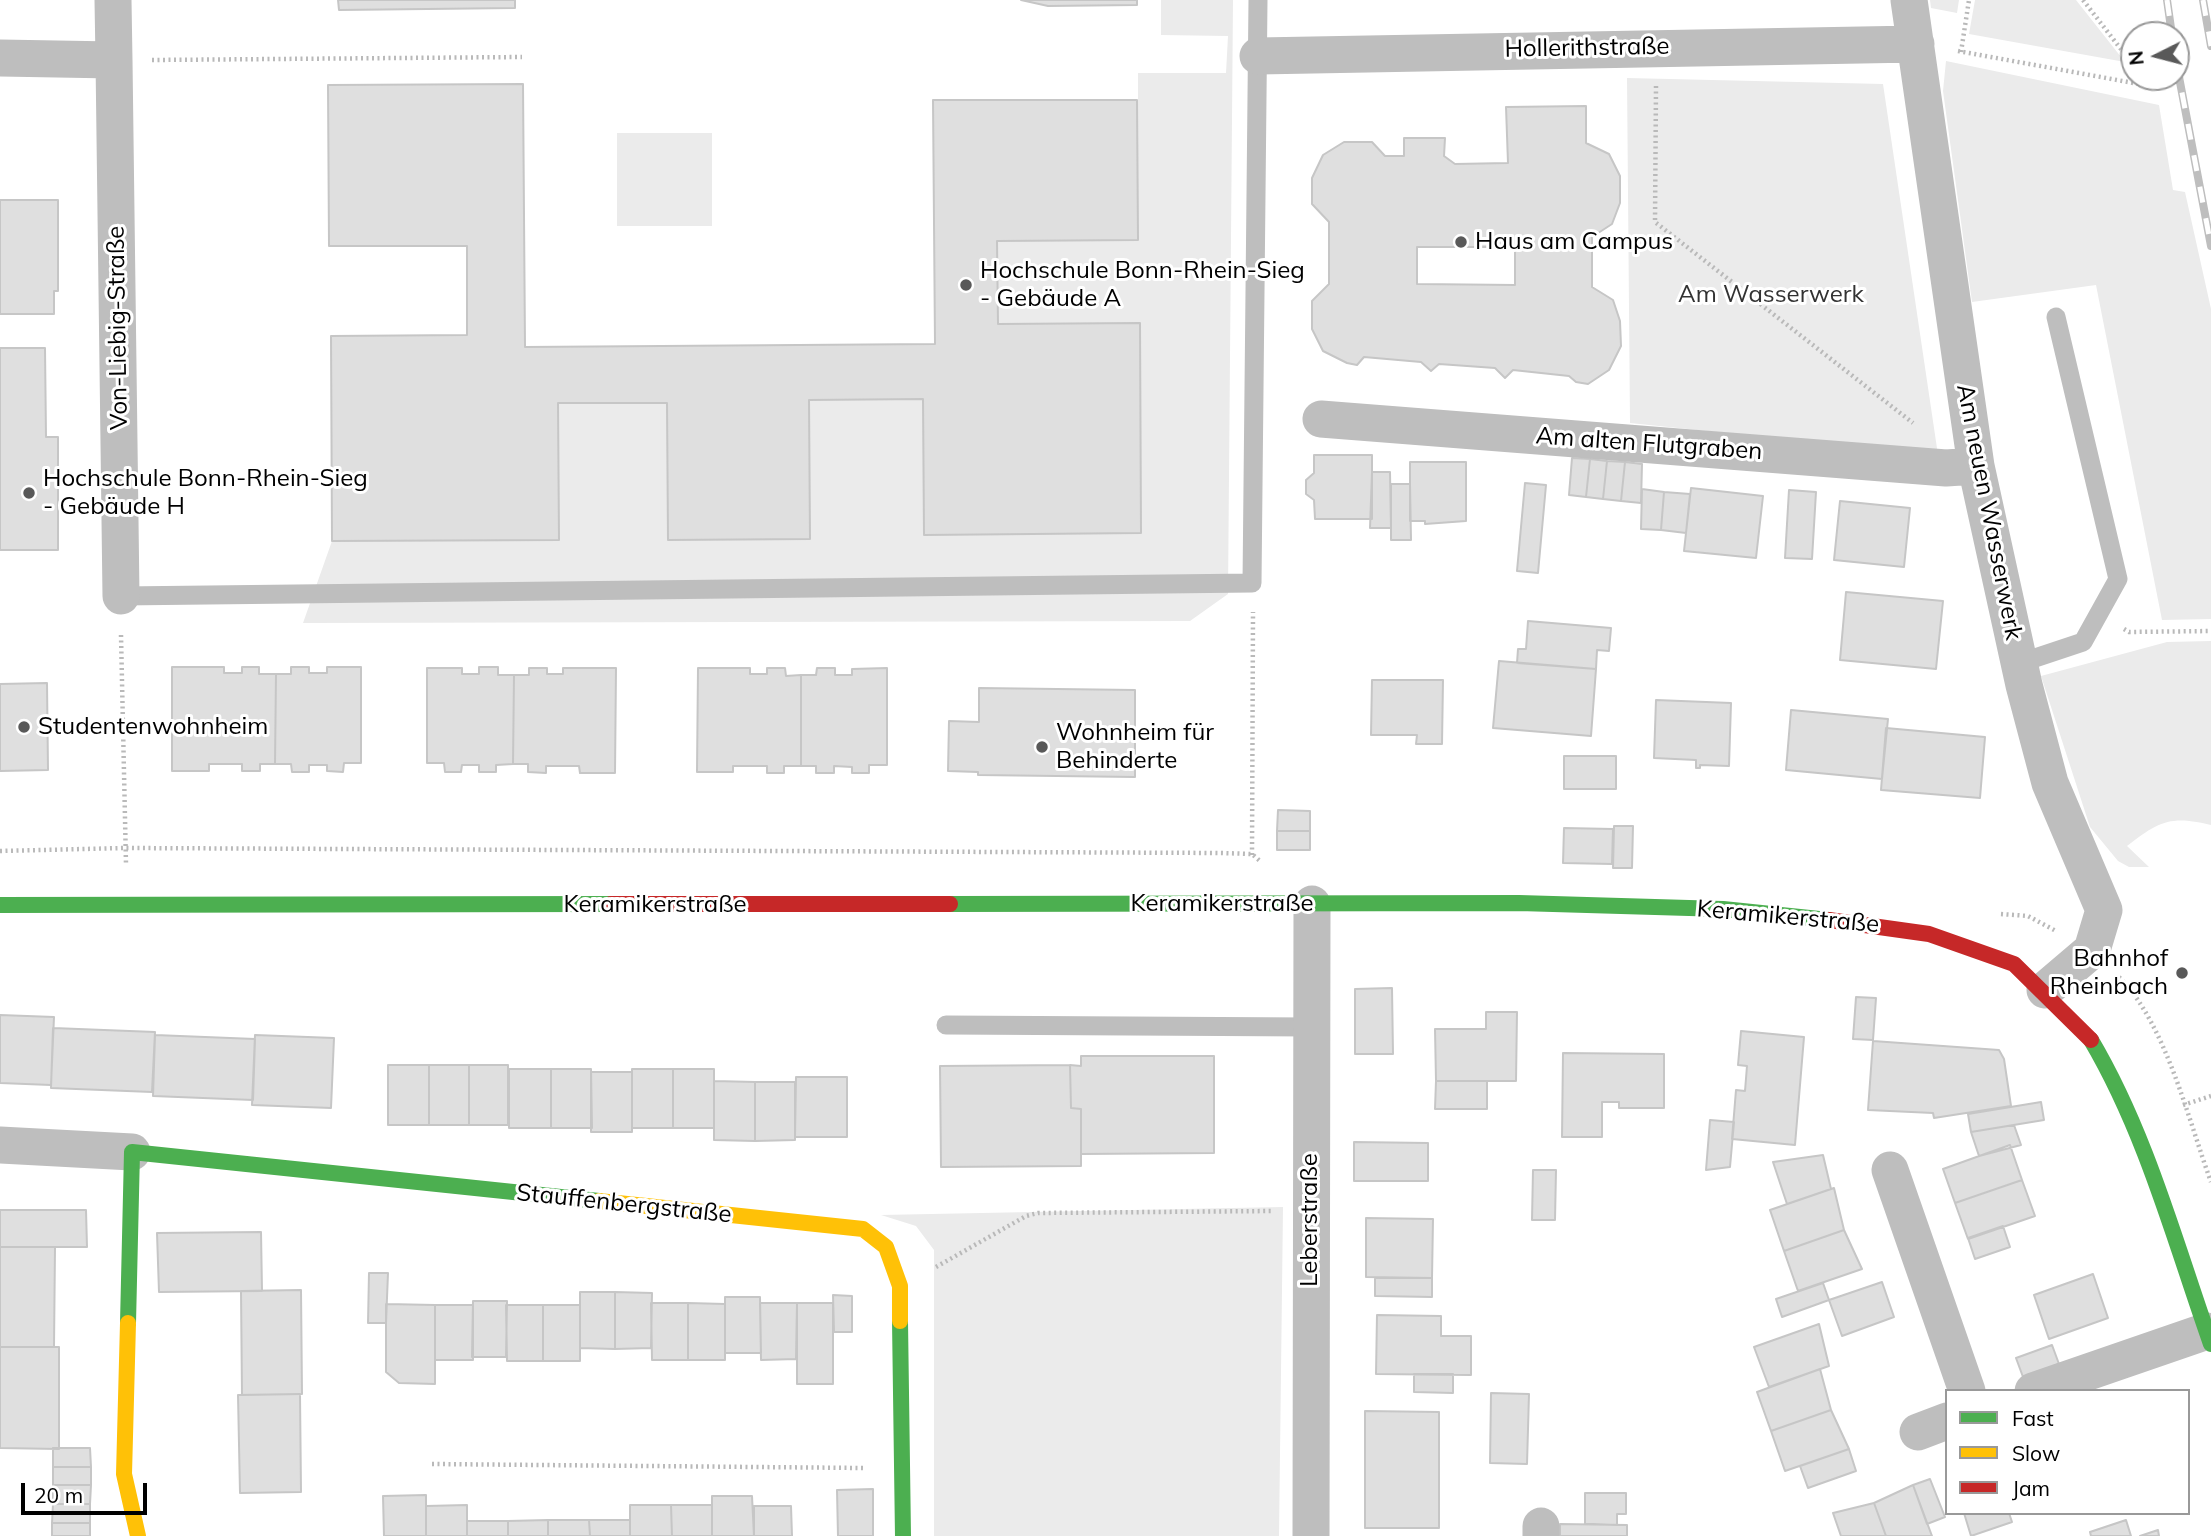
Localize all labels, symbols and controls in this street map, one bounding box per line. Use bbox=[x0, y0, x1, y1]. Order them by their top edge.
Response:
north arrow bbox=[2120, 21, 2190, 91]
street label: Hollerithstraße bbox=[1504, 32, 1670, 64]
text: N bbox=[2123, 50, 2149, 66]
street label: Von-Liebig-Straße bbox=[102, 226, 134, 430]
place label: Haus am Campus bbox=[1475, 228, 1673, 256]
marker: Haus am Campus bbox=[1453, 234, 1469, 250]
place label: Hochschule Bonn-Rhein-Sieg - Gebäude A bbox=[980, 257, 1305, 313]
marker: Hochschule Bonn-Rhein-Sieg - Gebäude A bbox=[958, 277, 974, 293]
park label: Am Wasserwerk bbox=[1678, 281, 1864, 309]
street label: Am neuen Wasserwerk bbox=[1950, 382, 2028, 642]
street label: Am alten Flutgraben bbox=[1535, 422, 1763, 466]
place label: Hochschule Bonn-Rhein-Sieg - Gebäude H bbox=[43, 465, 368, 521]
marker: Hochschule Bonn-Rhein-Sieg - Gebäude H bbox=[21, 485, 37, 501]
place label: Studentenwohnheim bbox=[38, 713, 268, 741]
marker: Studentenwohnheim bbox=[16, 719, 32, 735]
place label: Wohnheim für Behinderte bbox=[1056, 719, 1214, 775]
marker: Wohnheim für Behinderte bbox=[1034, 739, 1050, 755]
street label: Keramikerstraße bbox=[1131, 890, 1313, 918]
street label: Keramikerstraße bbox=[564, 891, 746, 919]
street label: Keramikerstraße bbox=[1696, 895, 1880, 939]
place label: Bahnhof Rheinbach bbox=[2050, 945, 2168, 1001]
marker: Bahnhof Rheinbach bbox=[2174, 965, 2190, 981]
street label: Leberstraße bbox=[1296, 1153, 1324, 1287]
street label: Stauffenbergstraße bbox=[515, 1178, 733, 1230]
legend bbox=[1945, 1389, 2190, 1515]
text: Fast bbox=[2012, 1405, 2054, 1431]
text: Slow bbox=[2012, 1440, 2060, 1466]
scale bar bbox=[24, 1470, 150, 1514]
text: Jam bbox=[2012, 1475, 2050, 1501]
text: 20 m bbox=[34, 1482, 83, 1508]

